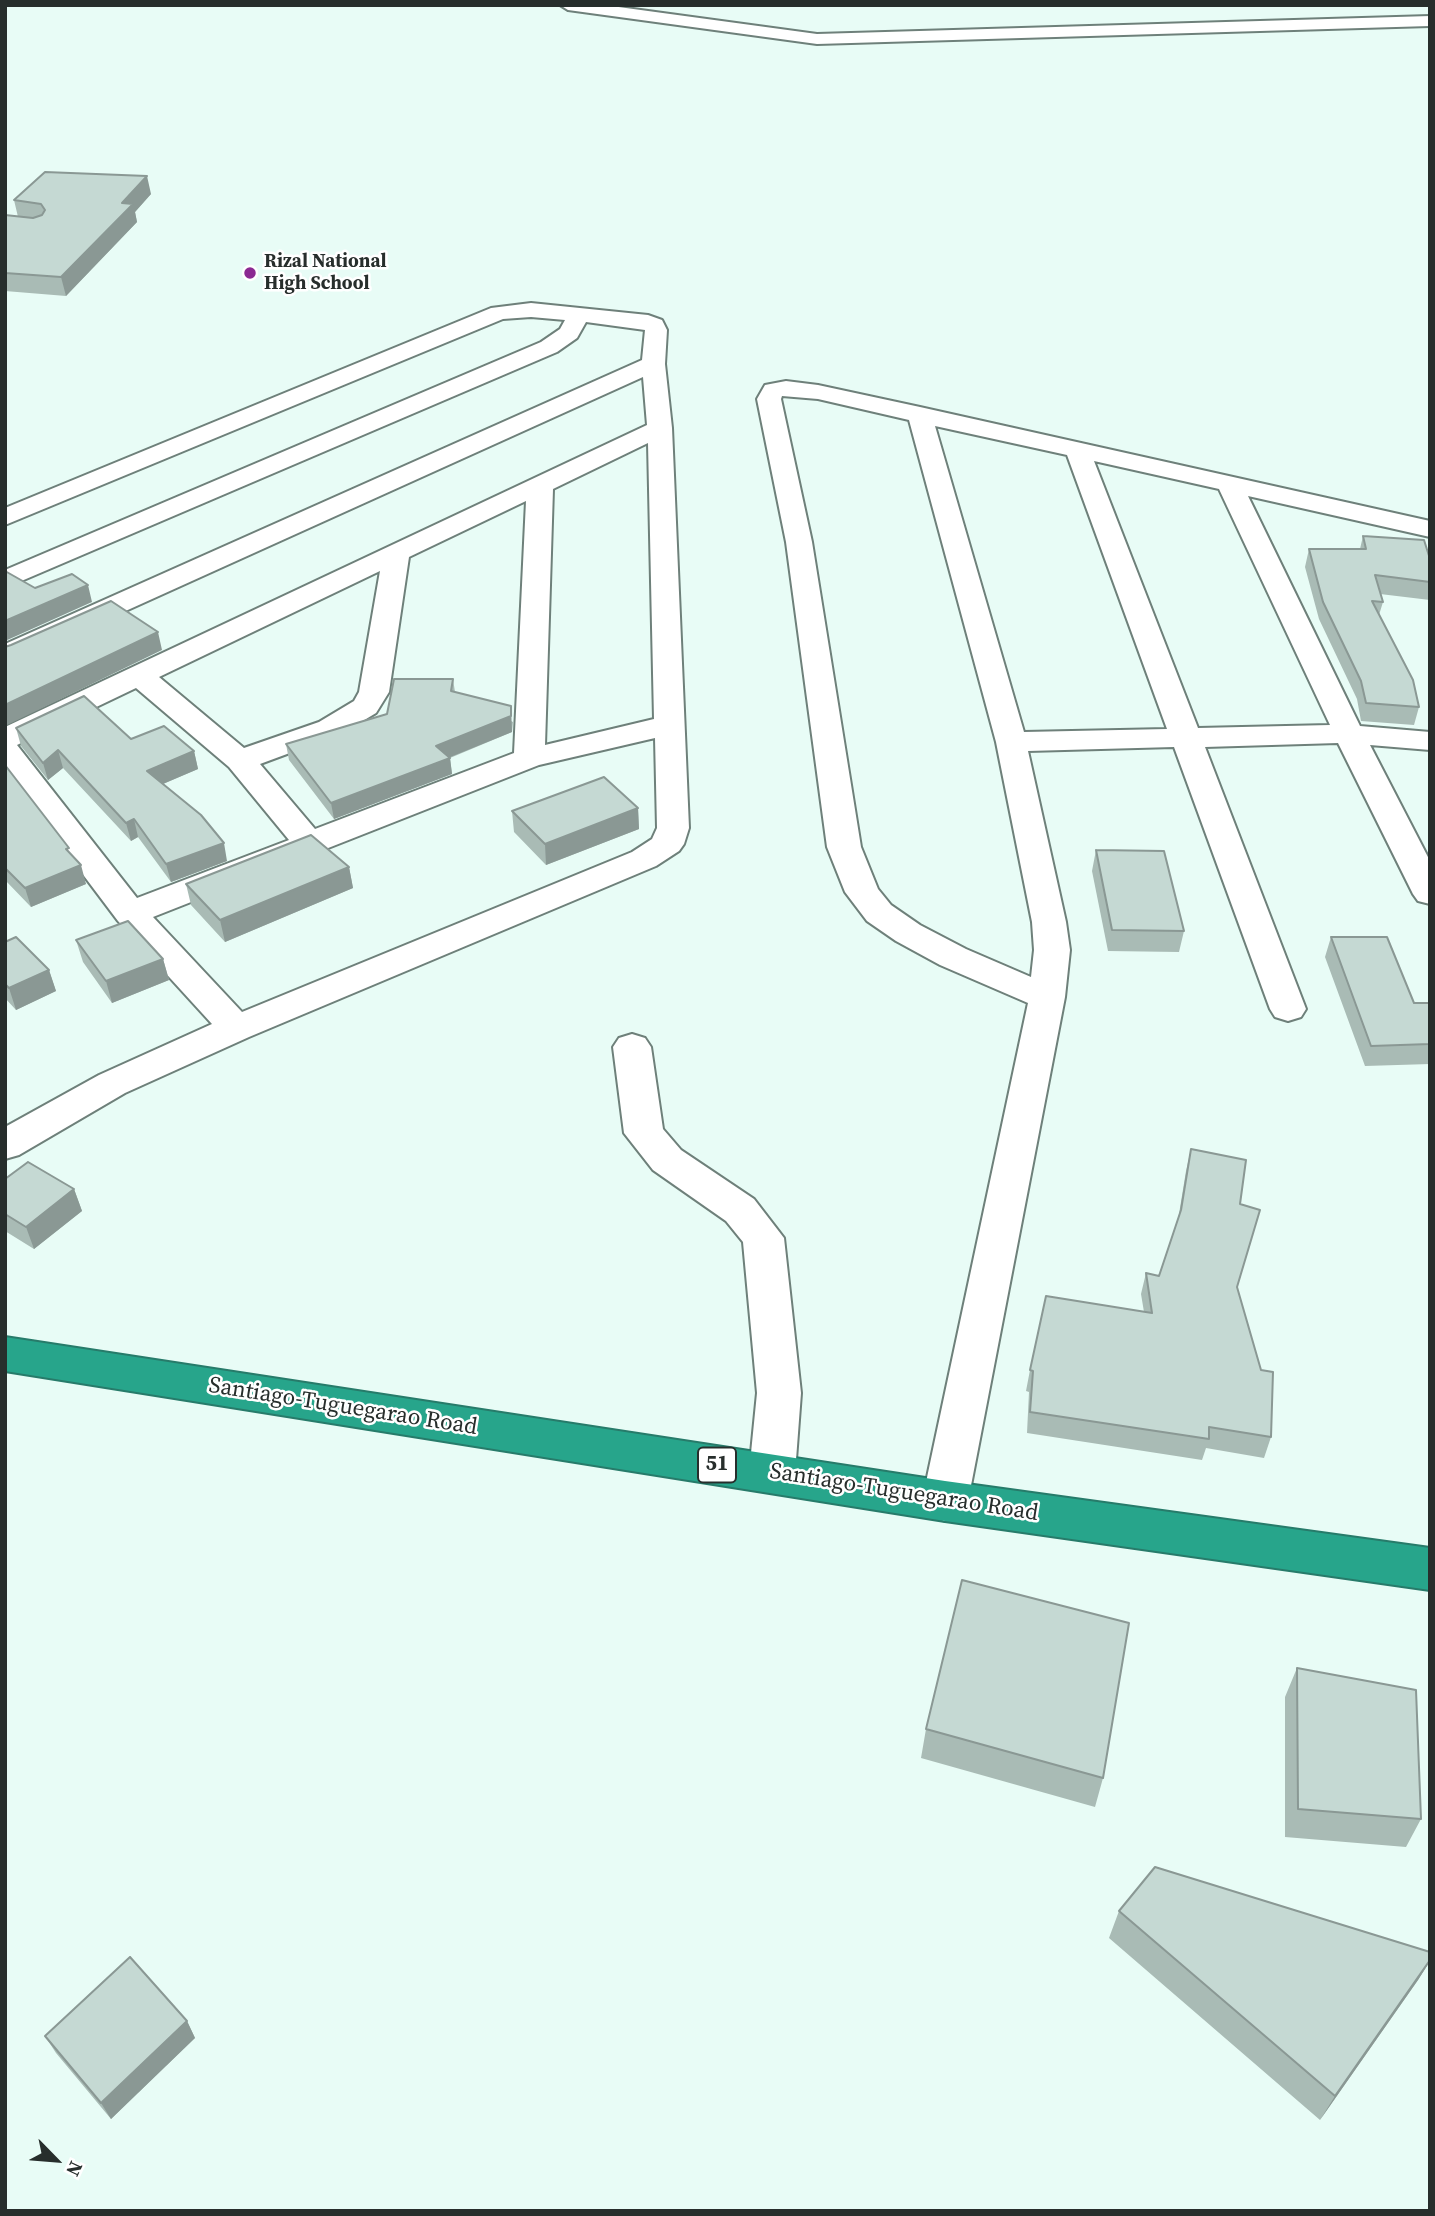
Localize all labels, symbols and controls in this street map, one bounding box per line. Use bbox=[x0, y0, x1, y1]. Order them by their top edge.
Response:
place label: Rizal National High School bbox=[264, 251, 387, 295]
marker: Rizal National High School bbox=[242, 265, 258, 281]
street label: Santiago-Tuguegarao Road bbox=[207, 1372, 479, 1442]
road number: 51 bbox=[698, 1448, 736, 1482]
street label: Santiago-Tuguegarao Road bbox=[768, 1458, 1040, 1528]
north arrow bbox=[21, 2125, 91, 2195]
text: N bbox=[60, 2157, 90, 2181]

